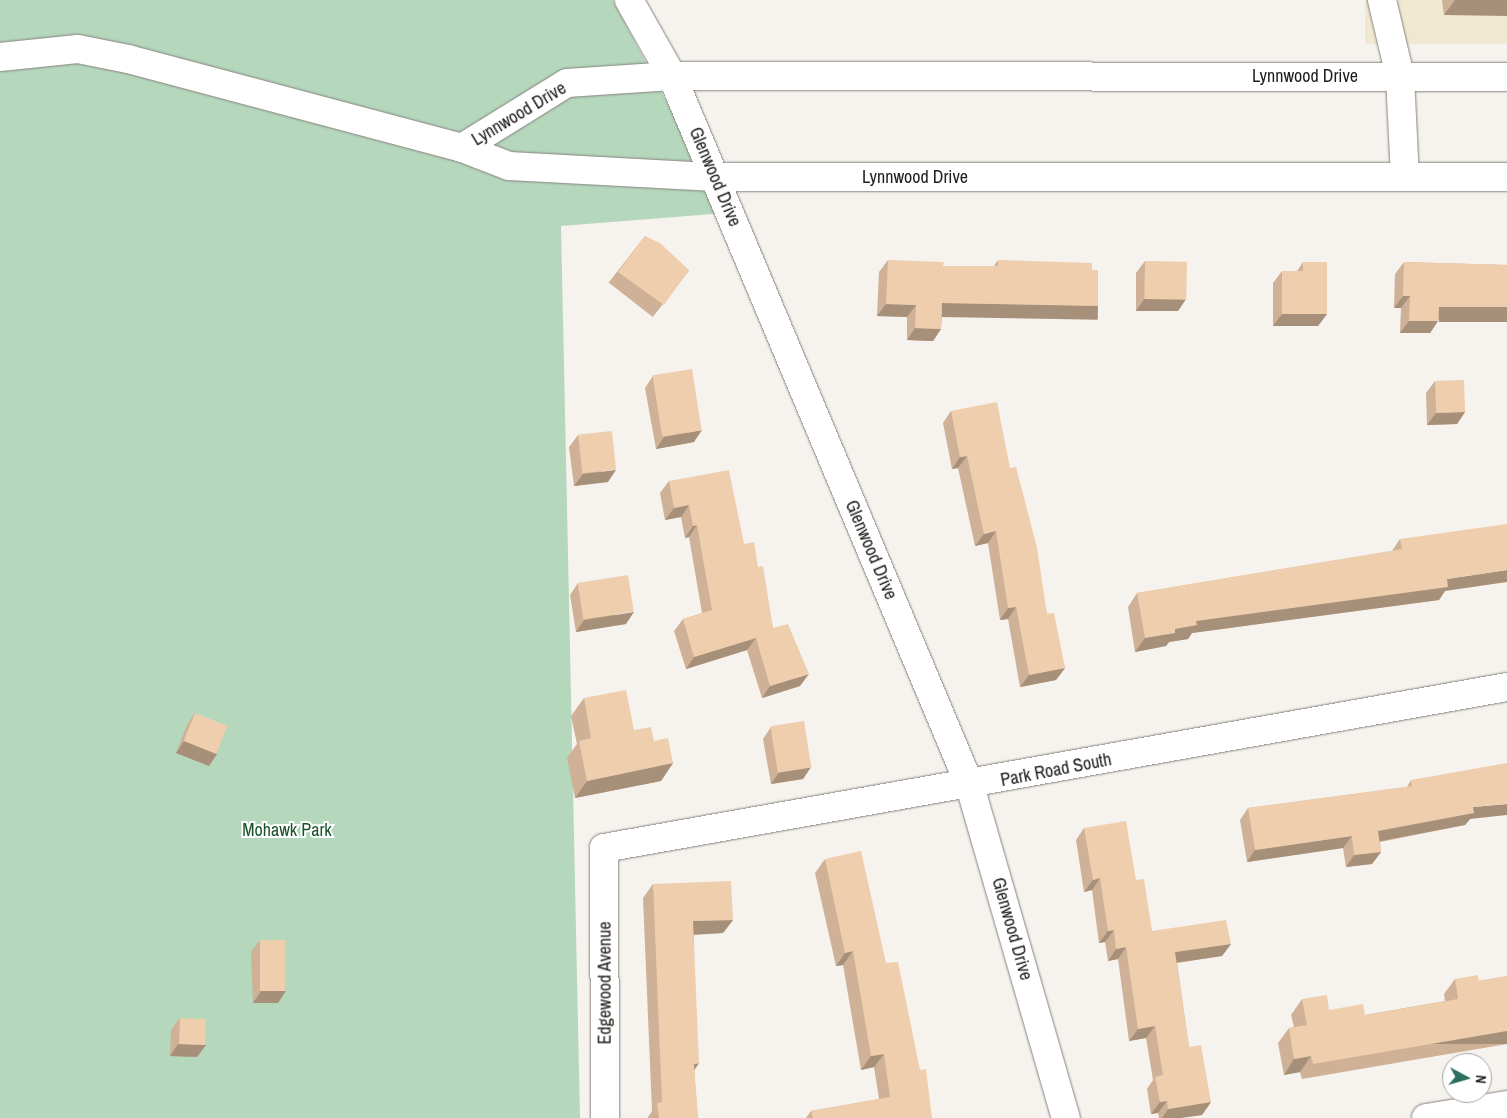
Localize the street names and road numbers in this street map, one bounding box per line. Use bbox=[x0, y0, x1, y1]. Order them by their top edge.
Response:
street label: Lynnwood Drive bbox=[1252, 65, 1358, 87]
street label: Lynnwood Drive bbox=[468, 77, 570, 151]
street label: Glenwood Drive bbox=[684, 124, 746, 230]
street label: Lynnwood Drive bbox=[862, 166, 968, 188]
street label: Glenwood Drive bbox=[840, 497, 902, 603]
street label: Park Road South bbox=[999, 749, 1113, 791]
street label: Glenwood Drive bbox=[987, 875, 1037, 983]
street label: Edgewood Avenue bbox=[594, 921, 616, 1045]

